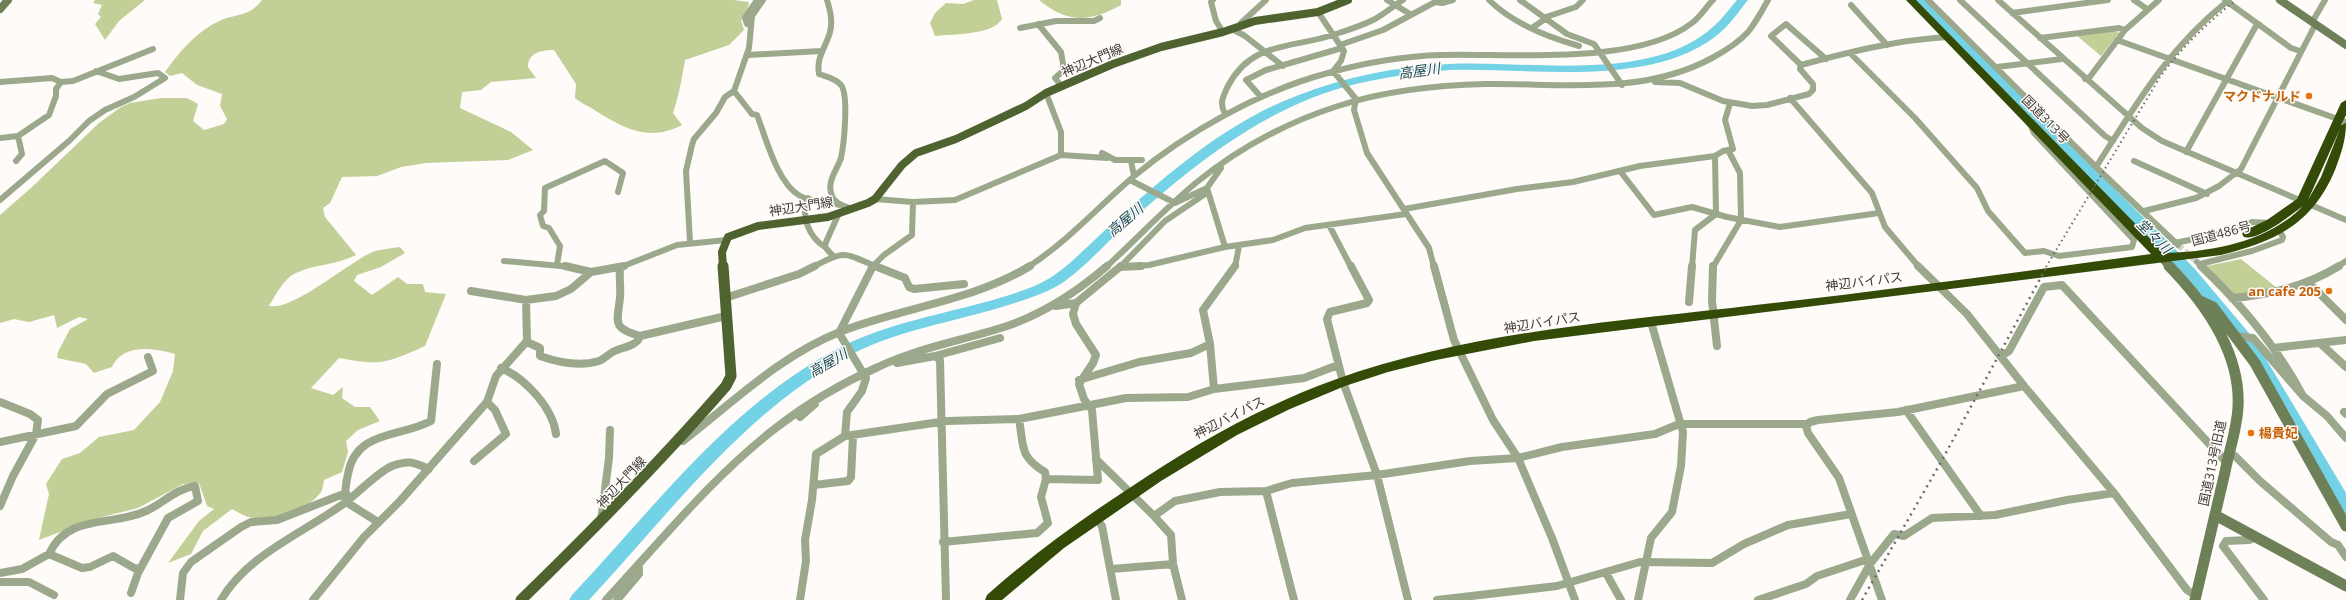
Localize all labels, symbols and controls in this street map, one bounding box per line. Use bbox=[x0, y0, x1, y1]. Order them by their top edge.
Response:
street label: 神辺大門線 bbox=[1059, 39, 1125, 81]
water label: 高屋川 bbox=[1397, 58, 1443, 83]
place label: マクドナルド bbox=[2223, 87, 2301, 105]
street label: 国道313号 bbox=[2018, 91, 2074, 147]
marker: マクドナルド bbox=[2304, 91, 2314, 101]
street label: 神辺大門線 bbox=[767, 192, 835, 220]
water label: 高屋川 bbox=[1102, 198, 1148, 240]
water label: 堂々川 bbox=[2133, 214, 2177, 259]
street label: 国道486号 bbox=[2189, 216, 2253, 250]
street label: 神辺バイパス bbox=[1824, 267, 1904, 295]
place label: an cafe 205 bbox=[2248, 282, 2321, 300]
marker: an cafe 205 bbox=[2324, 286, 2334, 296]
street label: 神辺バイパス bbox=[1502, 307, 1582, 337]
water label: 高屋川 bbox=[805, 343, 852, 381]
street label: 神辺バイパス bbox=[1190, 391, 1268, 443]
street label: 国道313号旧道 bbox=[2194, 418, 2230, 508]
place label: 楊貴妃 bbox=[2259, 424, 2298, 442]
marker: 楊貴妃 bbox=[2246, 428, 2256, 438]
street label: 神辺大門線 bbox=[592, 452, 650, 512]

